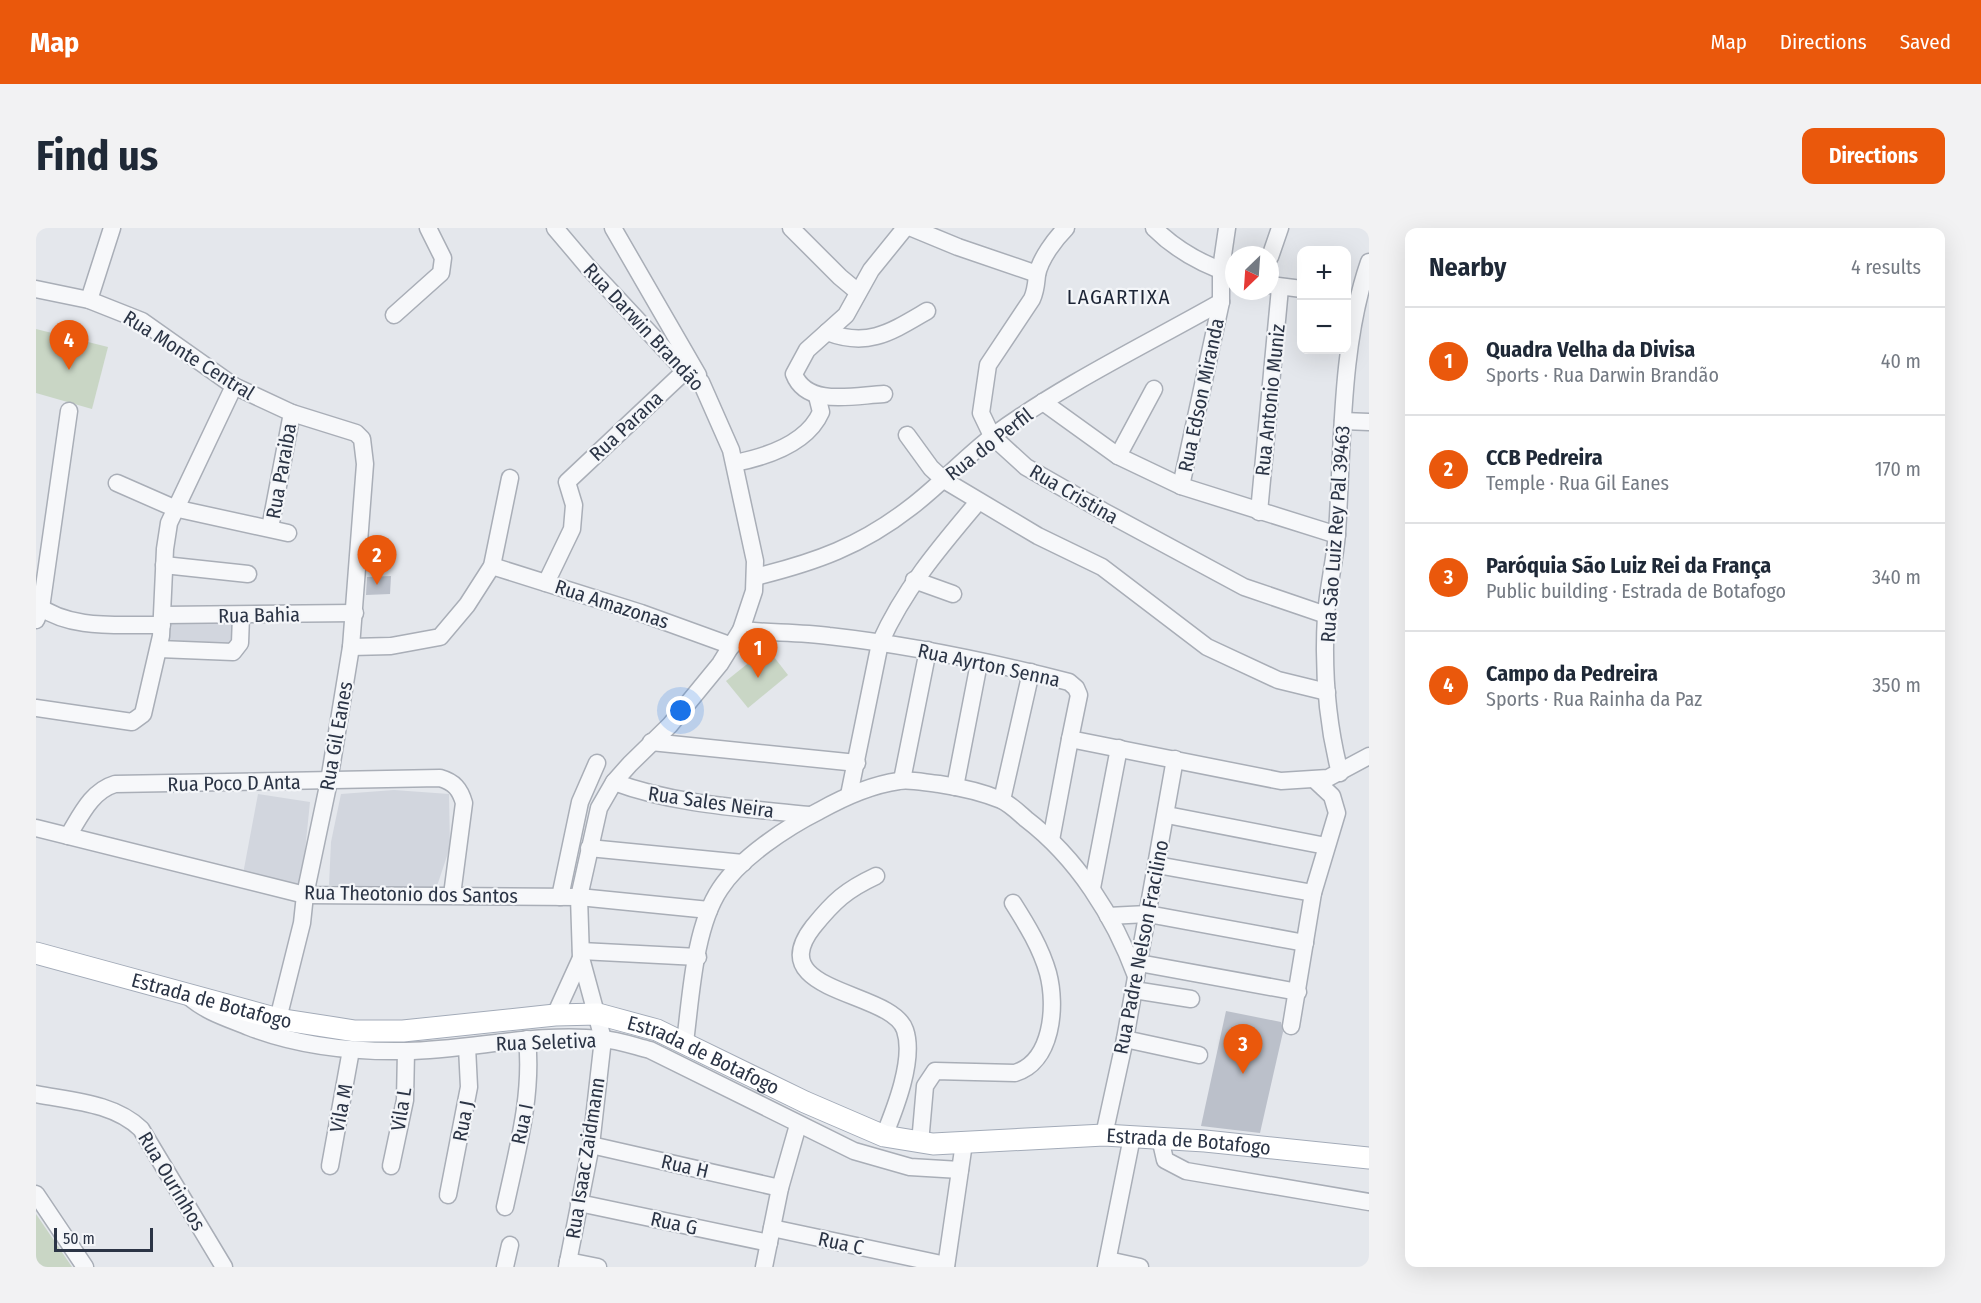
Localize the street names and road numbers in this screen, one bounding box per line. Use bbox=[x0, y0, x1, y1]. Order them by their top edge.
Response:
street label: Rua Darwin Brandão bbox=[579, 258, 709, 396]
street label: Rua Monte Central bbox=[119, 305, 259, 405]
street label: Rua Edson Miranda bbox=[1173, 316, 1229, 474]
street label: Rua Antonio Muniz bbox=[1250, 323, 1290, 477]
street label: Rua Parana bbox=[584, 386, 668, 466]
street label: Rua do Perfil bbox=[941, 402, 1037, 486]
street label: Rua Paraiba bbox=[261, 421, 301, 521]
street label: Rua Sāo Luiz Rey Pal 39463 bbox=[1315, 425, 1355, 643]
street label: Rua Cristina bbox=[1025, 459, 1123, 529]
street label: Rua Amazonas bbox=[552, 574, 672, 634]
street label: Rua Bahia bbox=[218, 602, 300, 628]
street label: Rua Ayrton Senna bbox=[916, 638, 1062, 692]
street label: Rua Gil Eanes bbox=[315, 680, 357, 792]
street label: Rua Poco D Anta bbox=[167, 770, 301, 796]
street label: Rua Sales Neira bbox=[646, 781, 776, 823]
street label: Rua Padre Nelson Fracilino bbox=[1108, 838, 1174, 1056]
street label: Rua Theotonio dos Santos bbox=[304, 880, 518, 908]
street label: Estrada de Botafogo bbox=[129, 968, 293, 1033]
street label: Estrada de Botafogo bbox=[625, 1011, 783, 1100]
street label: Rua Seletiva bbox=[495, 1028, 597, 1056]
street label: Rua Isaac Zaidmann bbox=[560, 1076, 610, 1240]
street label: Vila M bbox=[325, 1082, 357, 1134]
street label: Vila L bbox=[386, 1085, 416, 1132]
street label: Rua J bbox=[447, 1098, 479, 1144]
street label: Rua I bbox=[506, 1101, 538, 1147]
street label: Estrada de Botafogo bbox=[1106, 1123, 1272, 1160]
street label: Rua Ourinhos bbox=[133, 1127, 211, 1235]
street label: Rua H bbox=[659, 1149, 711, 1183]
street label: Rua G bbox=[648, 1206, 700, 1240]
street label: Rua C bbox=[816, 1226, 866, 1260]

